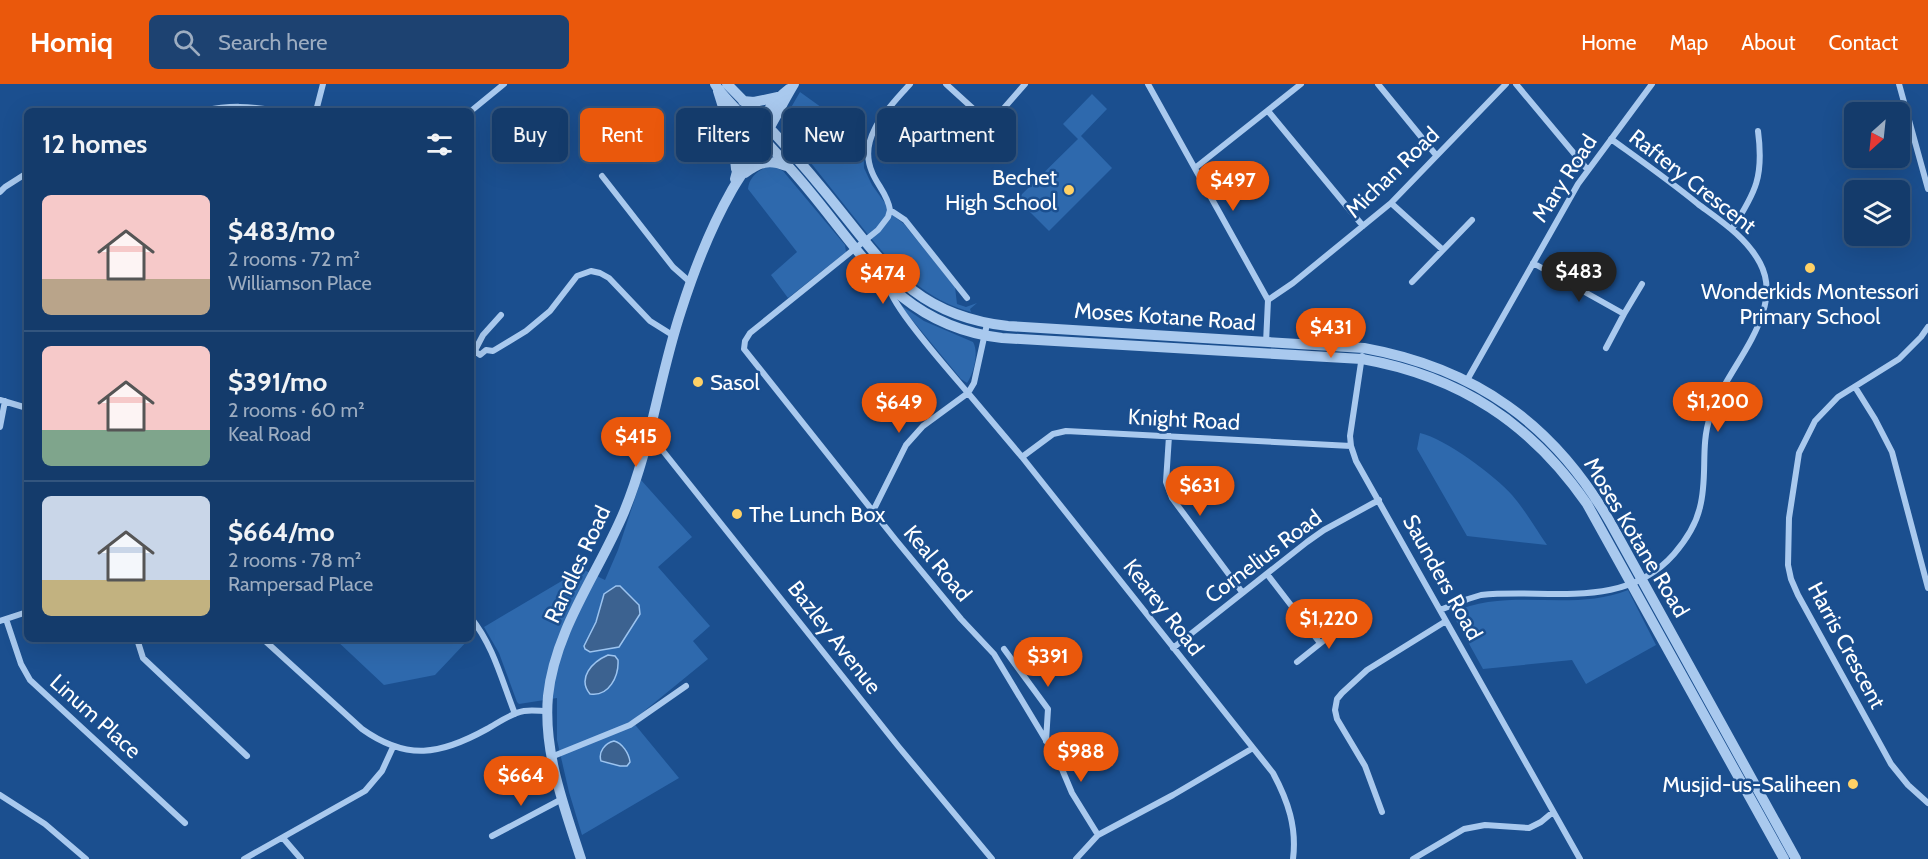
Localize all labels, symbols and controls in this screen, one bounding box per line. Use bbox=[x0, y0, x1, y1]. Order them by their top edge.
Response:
search box bbox=[149, 15, 569, 69]
text: Homiq bbox=[30, 25, 113, 59]
icon: search bbox=[170, 26, 203, 59]
text: Search here bbox=[218, 29, 327, 56]
text: Home bbox=[1581, 30, 1637, 55]
text: Map bbox=[1670, 30, 1708, 55]
text: About bbox=[1741, 30, 1795, 55]
text: Contact bbox=[1828, 30, 1898, 55]
north arrow bbox=[1844, 102, 1910, 168]
map controls bbox=[1844, 102, 1910, 246]
chip: Buy bbox=[492, 108, 568, 162]
chip: Rent bbox=[580, 108, 664, 162]
chip: Filters bbox=[676, 108, 771, 162]
chip: New bbox=[783, 108, 865, 162]
chip: Apartment bbox=[877, 108, 1016, 162]
street label: Michan Road bbox=[1340, 121, 1445, 224]
street label: Raftery Crescent bbox=[1624, 123, 1762, 240]
text: 12 homes bbox=[42, 128, 147, 160]
icon: filters bbox=[423, 128, 456, 161]
street label: Mary Road bbox=[1526, 129, 1603, 227]
pin: $497 bbox=[1197, 161, 1269, 212]
place label: Bechet High School bbox=[945, 164, 1058, 216]
text: $497 bbox=[1210, 168, 1256, 192]
button: layers bbox=[1844, 180, 1910, 246]
marker: Bechet High School bbox=[1062, 183, 1076, 197]
text: $483/mo bbox=[228, 215, 335, 247]
icon: home bbox=[90, 219, 162, 291]
text: 2 rooms · 72 m² bbox=[228, 247, 360, 271]
pin: $483 bbox=[1543, 252, 1615, 303]
pin: $474 bbox=[847, 254, 919, 305]
text: $483 bbox=[1556, 259, 1602, 283]
text: $474 bbox=[860, 261, 906, 285]
marker: Wonderkids Montessori Primary School bbox=[1803, 261, 1817, 275]
text: Williamson Place bbox=[228, 271, 372, 295]
place label: Wonderkids Montessori Primary School bbox=[1701, 278, 1919, 330]
street label: Moses Kotane Road bbox=[1073, 297, 1257, 336]
pin: $431 bbox=[1295, 308, 1367, 359]
text: $431 bbox=[1310, 315, 1352, 339]
text: $391/mo bbox=[228, 366, 327, 398]
place label: Sasol bbox=[710, 369, 761, 396]
icon: home bbox=[90, 370, 162, 442]
marker: Sasol bbox=[691, 375, 705, 389]
pin: $1,200 bbox=[1669, 382, 1767, 433]
pin: $649 bbox=[863, 383, 935, 434]
text: $1,200 bbox=[1687, 389, 1749, 413]
text: $649 bbox=[876, 390, 922, 414]
text: 2 rooms · 60 m² bbox=[228, 398, 365, 422]
street label: Knight Road bbox=[1127, 403, 1241, 436]
pin: $415 bbox=[600, 417, 672, 468]
text: Keal Road bbox=[228, 422, 311, 446]
text: $415 bbox=[615, 424, 657, 448]
street label: Moses Kotane Road bbox=[1578, 452, 1695, 622]
pin: $631 bbox=[1164, 466, 1236, 517]
text: $631 bbox=[1180, 473, 1221, 497]
street label: Randles Road bbox=[539, 501, 616, 627]
place label: The Lunch Box bbox=[749, 501, 886, 528]
street label: Cornelius Road bbox=[1200, 504, 1327, 609]
marker: The Lunch Box bbox=[730, 507, 744, 521]
street label: Saunders Road bbox=[1397, 510, 1488, 645]
text: $664/mo bbox=[228, 516, 335, 548]
icon: home bbox=[90, 520, 162, 592]
street label: Keal Road bbox=[898, 520, 977, 607]
text: 2 rooms · 78 m² bbox=[228, 548, 361, 572]
street label: Kearey Road bbox=[1118, 554, 1210, 661]
text: Rampersad Place bbox=[228, 572, 373, 596]
street label: Bazley Avenue bbox=[782, 575, 887, 699]
street label: Harris Crescent bbox=[1802, 577, 1892, 714]
pin: $1,220 bbox=[1280, 599, 1378, 650]
text: $1,220 bbox=[1300, 606, 1358, 630]
pin: $391 bbox=[1012, 637, 1084, 688]
text: $391 bbox=[1028, 644, 1069, 668]
street label: Linum Place bbox=[45, 669, 147, 764]
pin: $988 bbox=[1045, 732, 1117, 783]
text: $988 bbox=[1058, 739, 1105, 763]
pin: $664 bbox=[485, 756, 557, 807]
text: $664 bbox=[498, 763, 544, 787]
place label: Musjid-us-Saliheen bbox=[1662, 771, 1841, 798]
marker: Musjid-us-Saliheen bbox=[1846, 777, 1860, 791]

